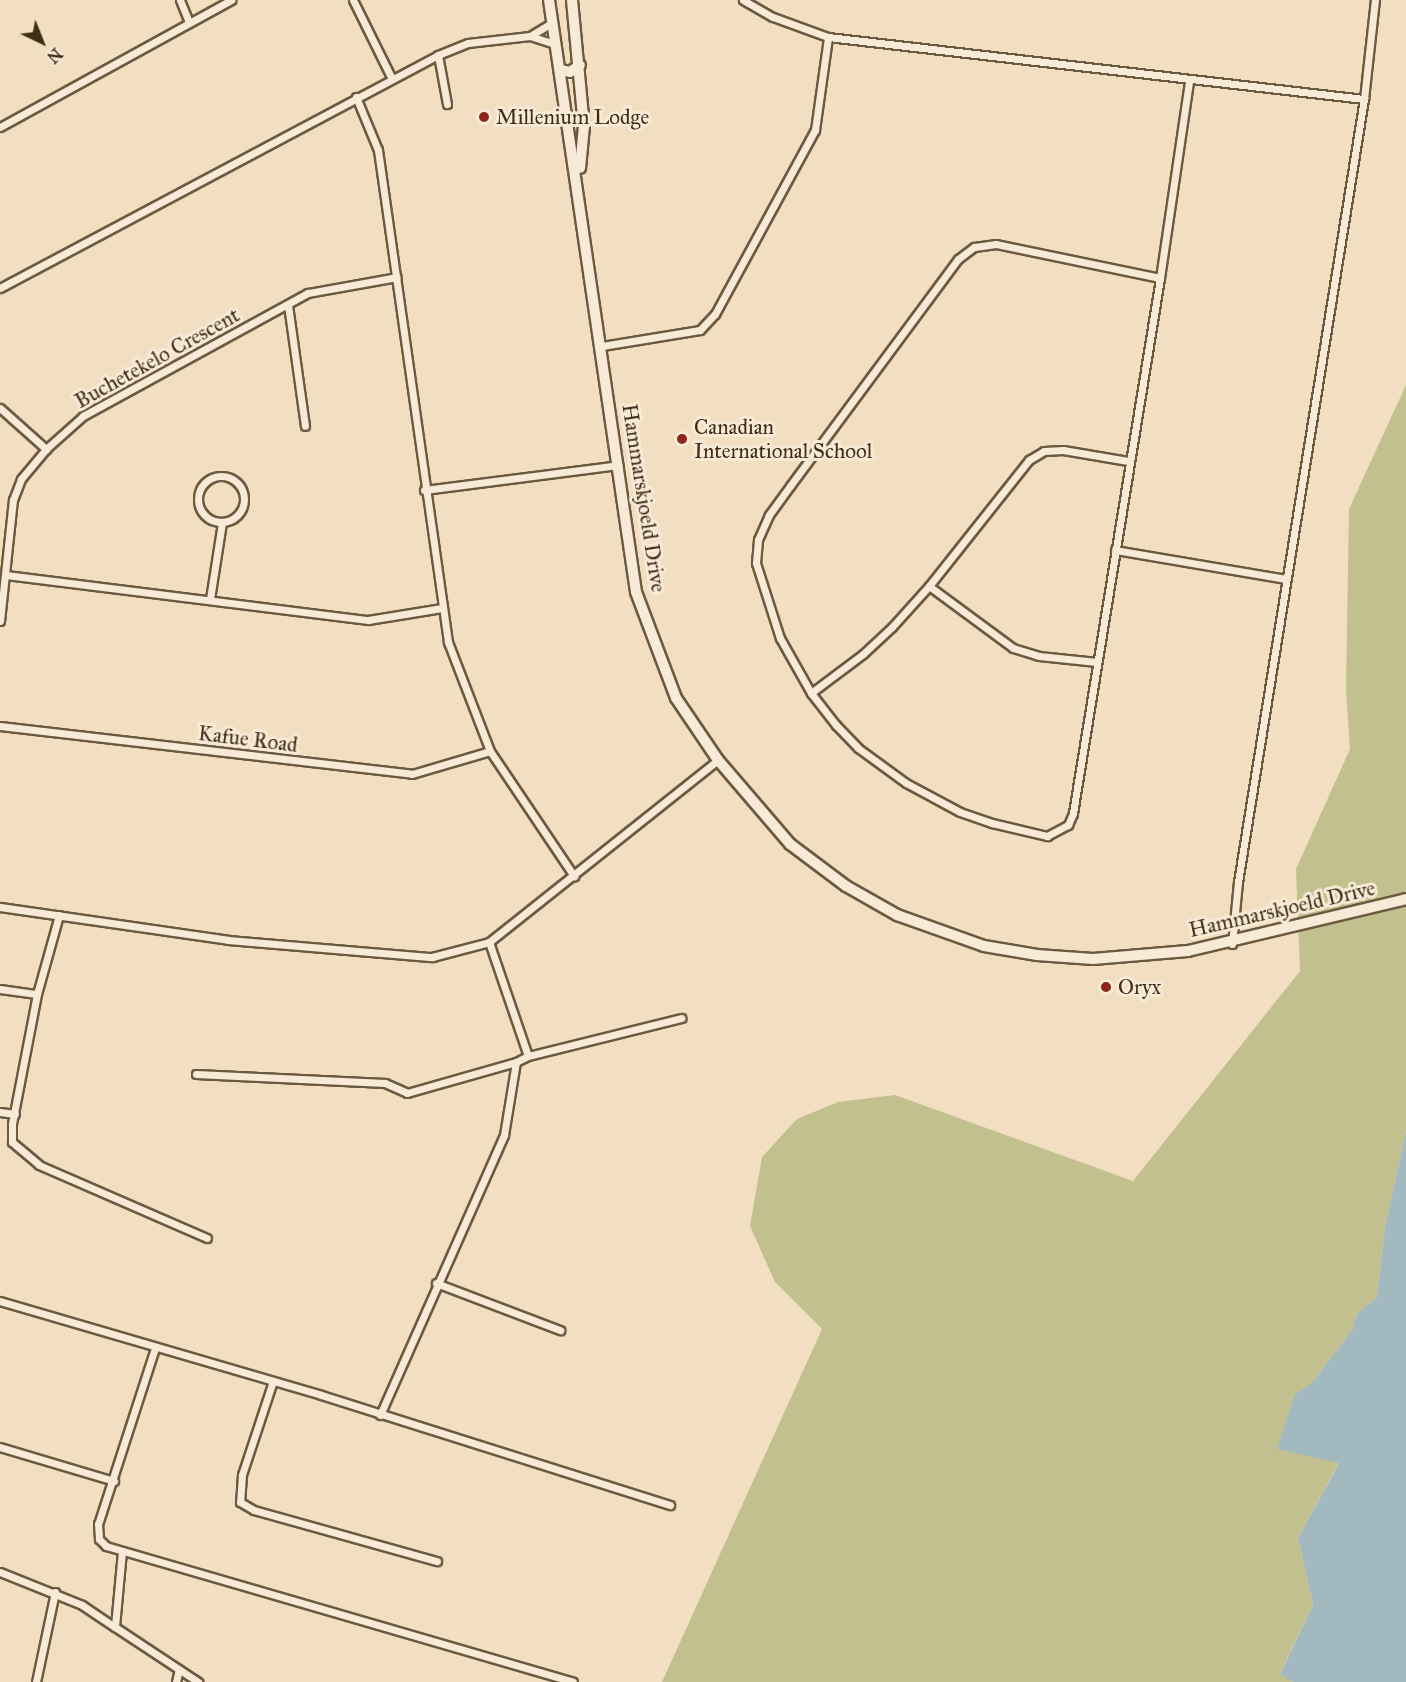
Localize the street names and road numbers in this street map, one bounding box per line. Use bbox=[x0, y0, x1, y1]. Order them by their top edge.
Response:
street label: Buchetekelo Crescent bbox=[70, 302, 244, 414]
street label: Hammarskjoeld Drive bbox=[617, 402, 671, 594]
street label: Kafue Road bbox=[197, 720, 299, 758]
street label: Hammarskjoeld Drive bbox=[1186, 875, 1378, 943]

